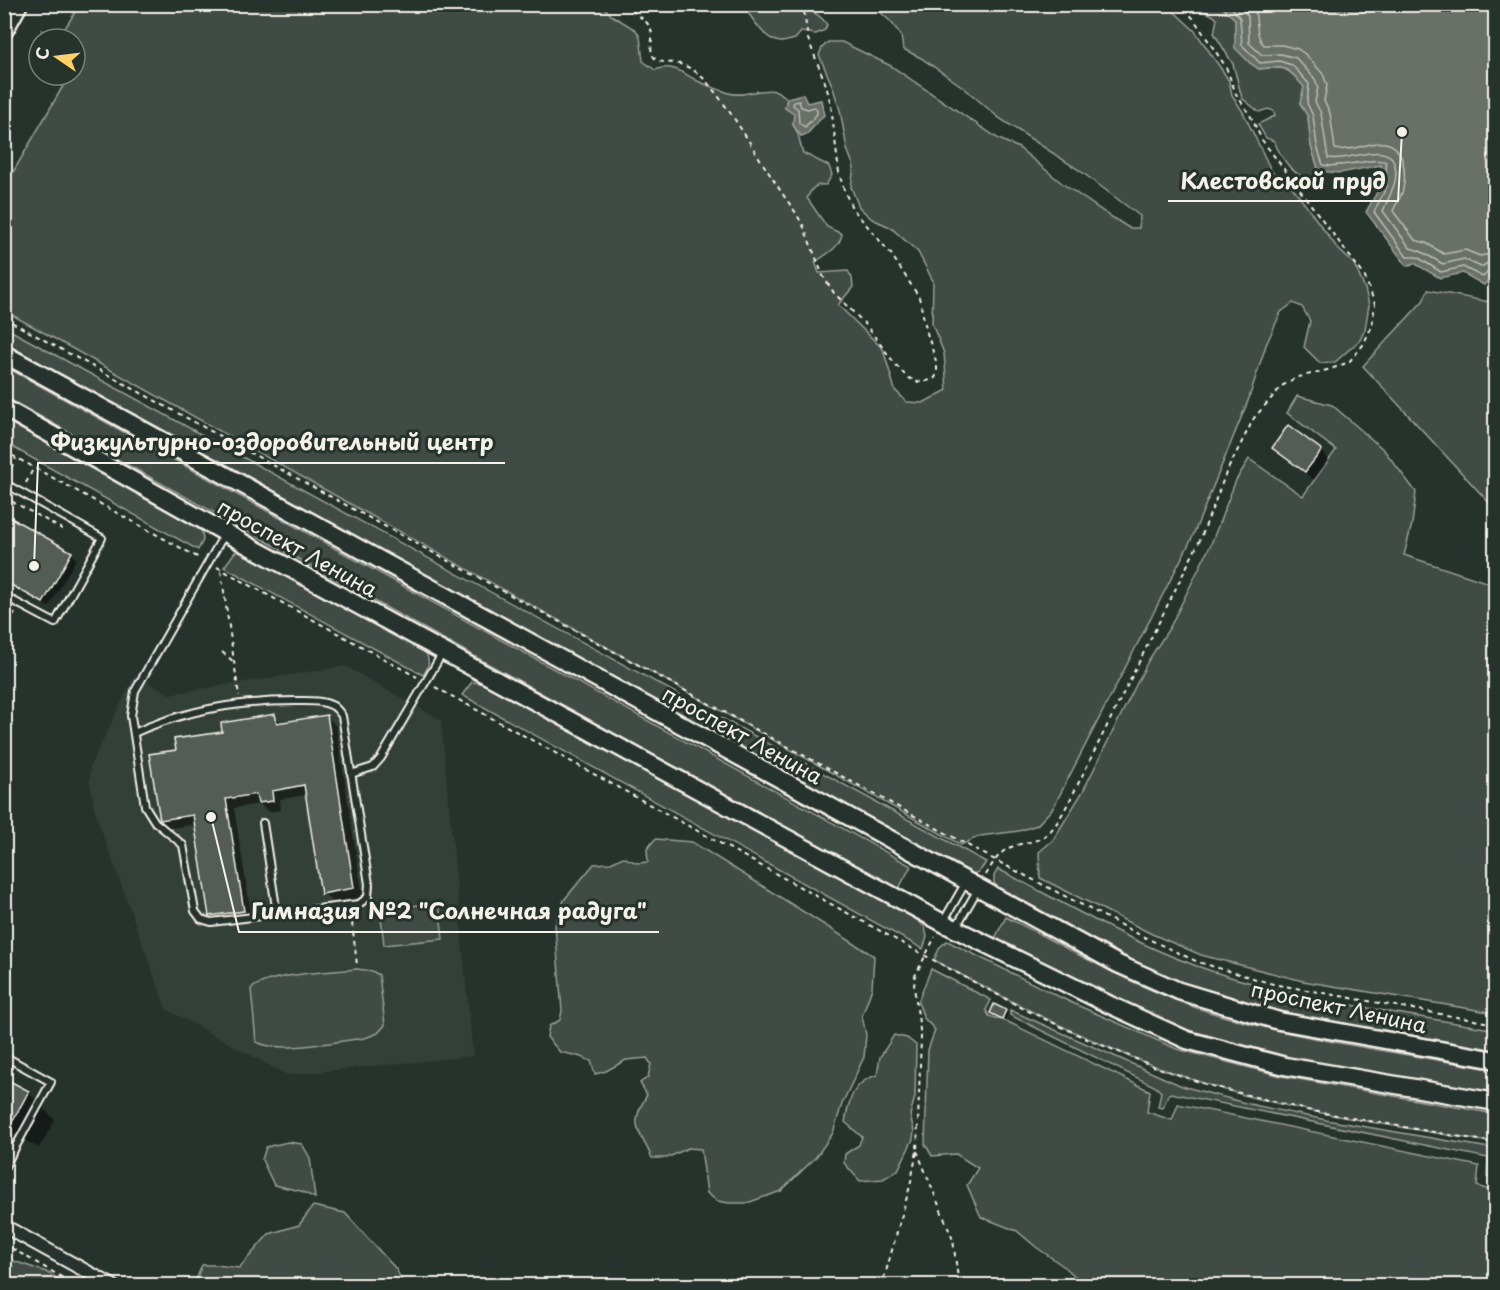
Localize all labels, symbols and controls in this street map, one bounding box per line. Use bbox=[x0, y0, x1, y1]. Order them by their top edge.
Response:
north arrow bbox=[27, 27, 87, 87]
text: С bbox=[28, 44, 55, 62]
callout: Клестовской пруд bbox=[1168, 161, 1398, 201]
text: Клестовской пруд bbox=[1180, 163, 1386, 196]
callout: Физкультурно-оздоровительный центр bbox=[38, 423, 505, 463]
text: Физкультурно-оздоровительный центр bbox=[50, 424, 494, 457]
street label: проспект Ленина bbox=[212, 490, 385, 605]
street label: проспект Ленина bbox=[657, 677, 830, 792]
callout: Гимназия №2 "Солнечная радуга" bbox=[239, 892, 659, 932]
text: Гимназия №2 "Солнечная радуга" bbox=[251, 893, 647, 926]
street label: проспект Ленина bbox=[1248, 972, 1431, 1040]

